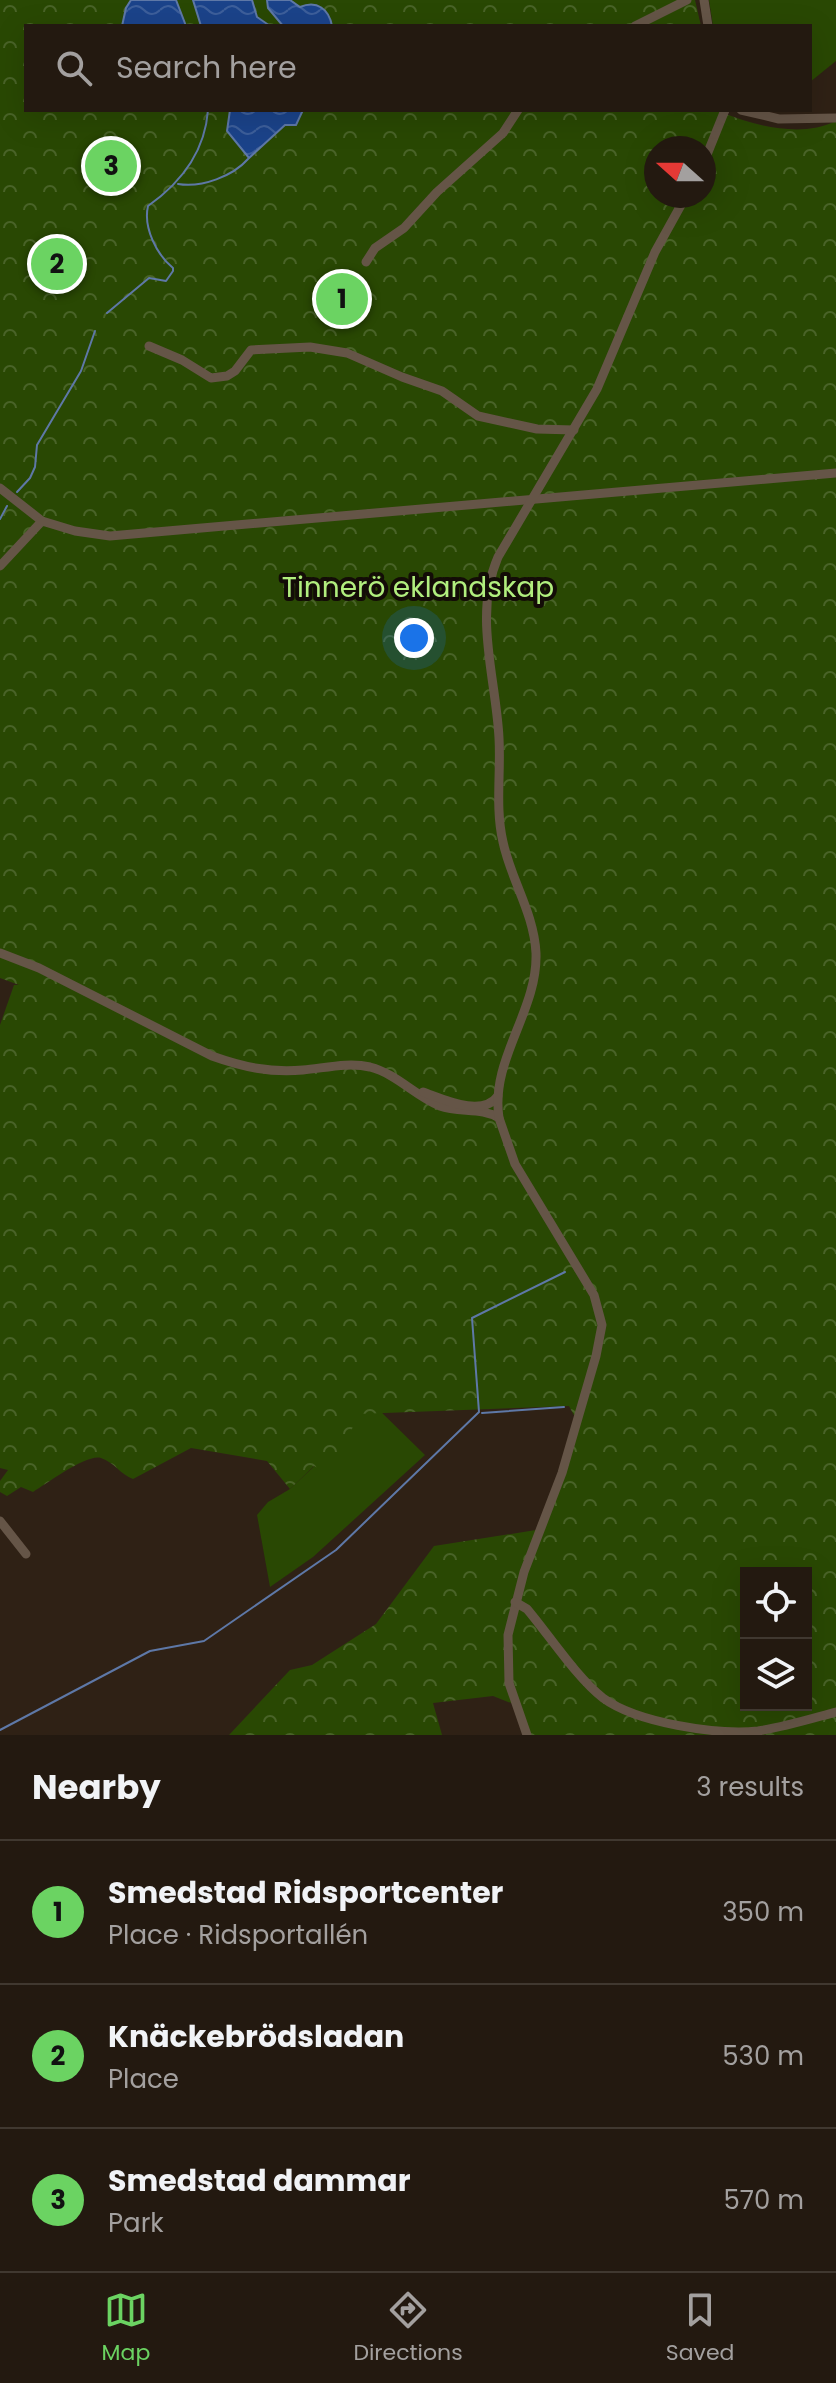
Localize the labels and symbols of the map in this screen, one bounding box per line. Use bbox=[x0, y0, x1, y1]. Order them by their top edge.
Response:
pin: 3 bbox=[85, 136, 137, 196]
north arrow bbox=[644, 136, 716, 208]
pin: 2 bbox=[31, 234, 83, 294]
pin: 1 bbox=[316, 269, 368, 329]
park label: Tinnerö eklandskap bbox=[282, 568, 554, 607]
your location bbox=[394, 618, 434, 658]

